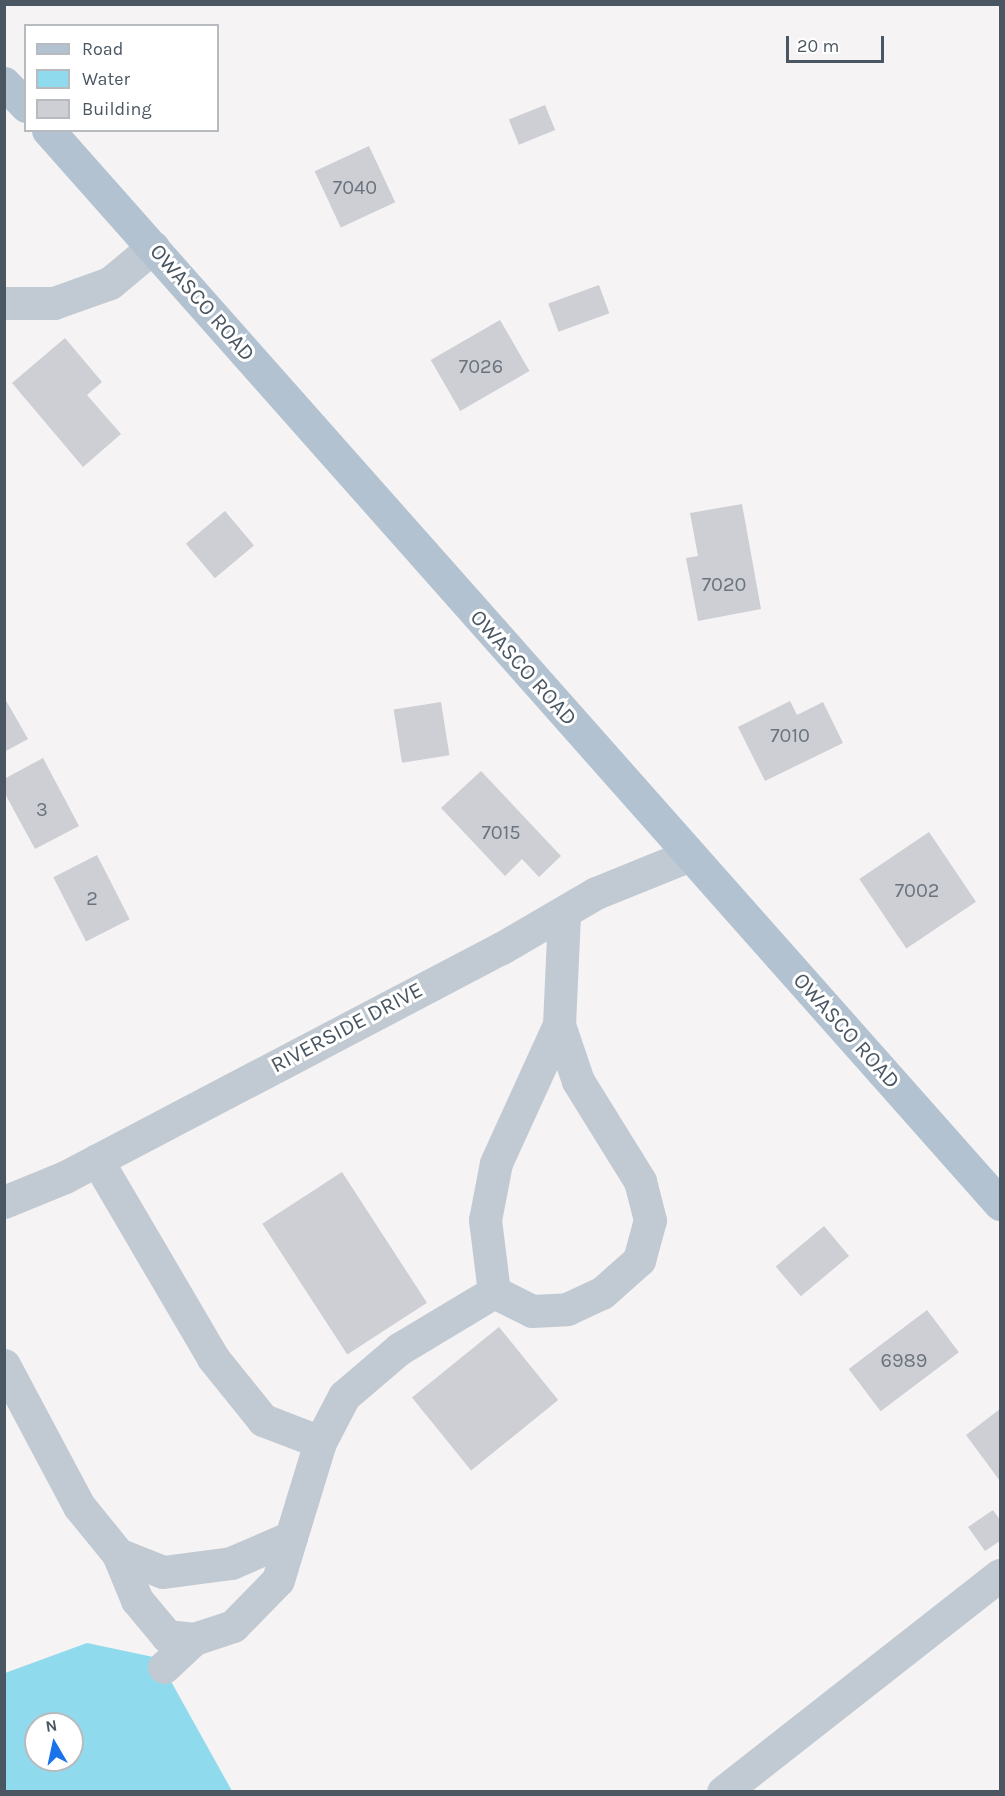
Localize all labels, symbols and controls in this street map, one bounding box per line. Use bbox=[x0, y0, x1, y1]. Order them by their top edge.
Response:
legend bbox=[24, 24, 219, 132]
scale bar bbox=[789, 24, 886, 62]
text: 20 m bbox=[797, 35, 839, 57]
text: Road bbox=[82, 38, 123, 60]
text: Water bbox=[82, 68, 130, 90]
text: Building bbox=[82, 98, 152, 120]
house number: 7040 bbox=[333, 175, 377, 199]
street label: OWASCO ROAD bbox=[144, 239, 260, 367]
house number: 7026 bbox=[459, 354, 503, 378]
house number: 7020 bbox=[702, 572, 746, 596]
street label: OWASCO ROAD bbox=[464, 605, 582, 731]
house number: 7010 bbox=[770, 723, 810, 747]
house number: 3 bbox=[36, 797, 48, 821]
house number: 7015 bbox=[481, 820, 521, 844]
house number: 7002 bbox=[895, 878, 939, 902]
house number: 2 bbox=[86, 886, 98, 910]
street label: OWASCO ROAD bbox=[787, 968, 905, 1094]
street label: RIVERSIDE DRIVE bbox=[266, 977, 428, 1079]
house number: 6989 bbox=[881, 1348, 927, 1372]
north arrow bbox=[24, 1712, 84, 1772]
text: N bbox=[44, 1715, 59, 1736]

